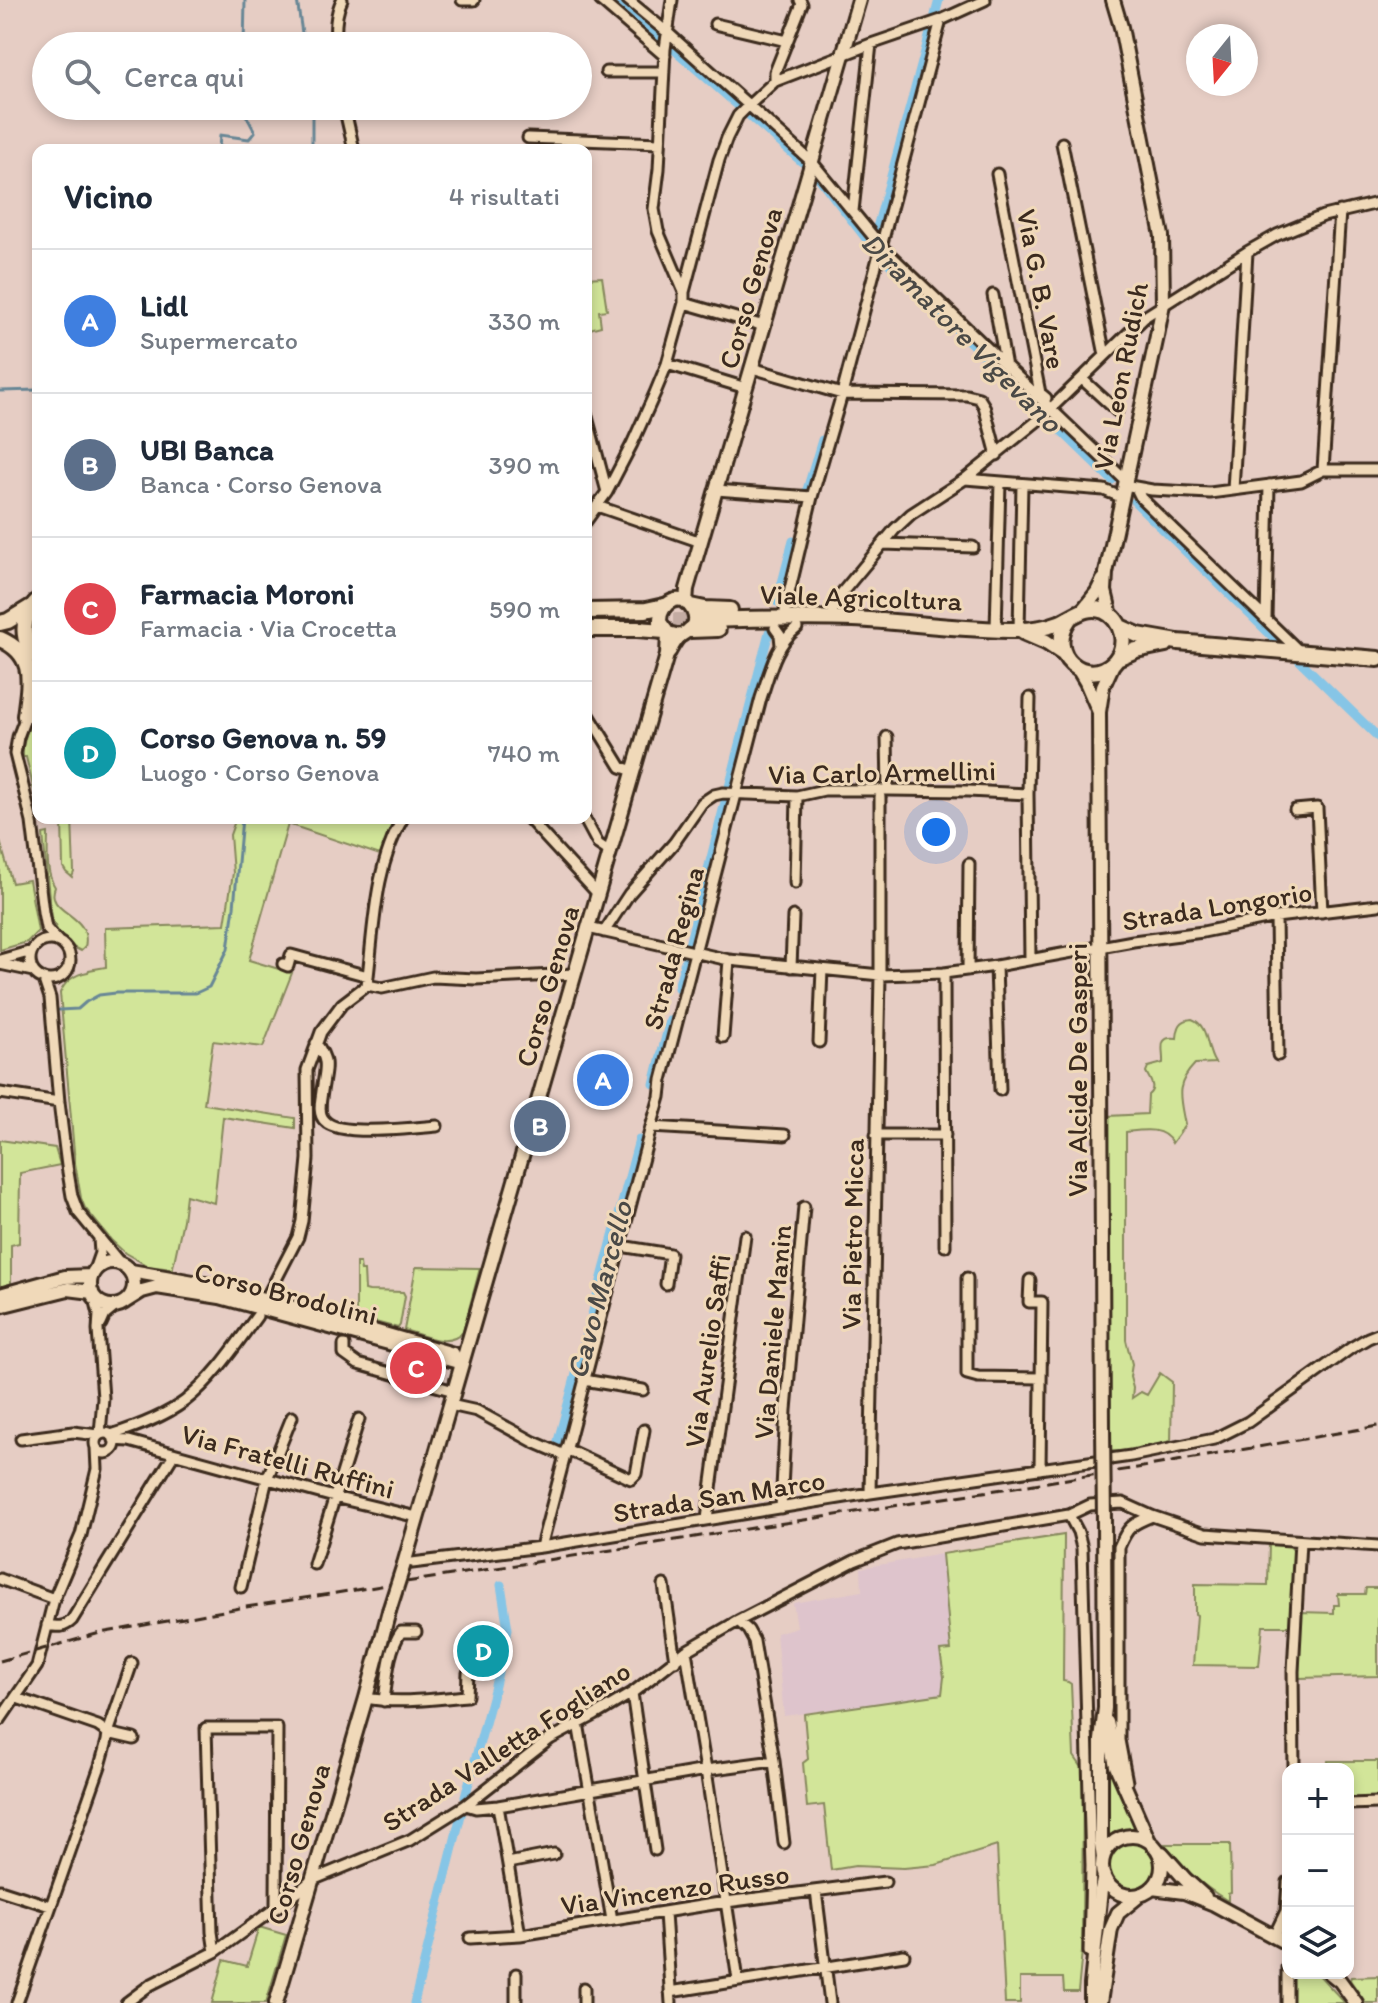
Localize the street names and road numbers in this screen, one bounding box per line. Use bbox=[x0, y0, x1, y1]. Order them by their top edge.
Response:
street label: Corso Genova bbox=[711, 203, 789, 373]
street label: Via G. B. Vare bbox=[1010, 206, 1074, 372]
street label: Via Leon Rudich bbox=[1085, 279, 1155, 473]
street label: Viale Agricoltura bbox=[759, 576, 963, 618]
street label: Via Carlo Armellini bbox=[768, 753, 996, 791]
street label: Strada Regina bbox=[635, 863, 711, 1033]
street label: Strada Longorio bbox=[1120, 874, 1314, 938]
street label: Corso Genova bbox=[508, 901, 586, 1071]
street label: Via Alcide De Gasperi bbox=[1060, 943, 1094, 1197]
street label: Via Pietro Micca bbox=[833, 1137, 871, 1330]
street label: Via Daniele Manin bbox=[746, 1223, 798, 1441]
street label: Via Aurelio Saffi bbox=[677, 1252, 737, 1450]
street label: Corso Brodolini bbox=[191, 1254, 381, 1332]
street label: Via Fratelli Ruffini bbox=[178, 1416, 398, 1506]
street label: Strada San Marco bbox=[611, 1462, 827, 1530]
street label: Strada Valletta Fogliano bbox=[376, 1653, 636, 1839]
street label: Corso Genova bbox=[259, 1759, 337, 1929]
street label: Via Vincenzo Russo bbox=[558, 1856, 792, 1922]

